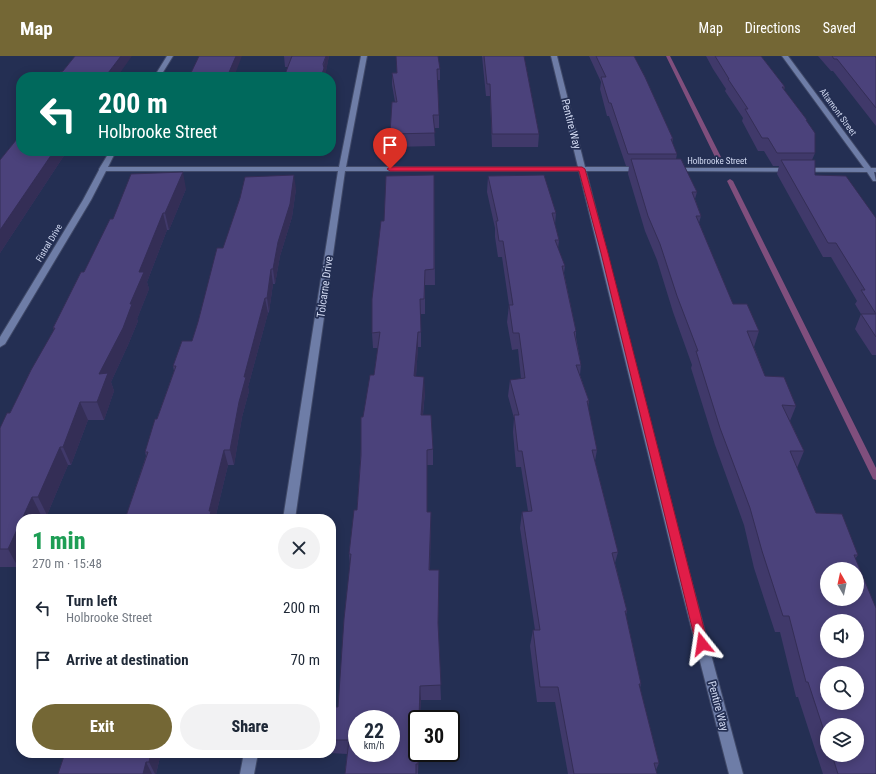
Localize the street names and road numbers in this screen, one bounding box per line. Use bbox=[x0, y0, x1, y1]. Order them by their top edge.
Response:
street label: Altamont Street bbox=[818, 87, 859, 138]
street label: Pentire Way bbox=[558, 98, 584, 151]
street label: Holbrooke Street bbox=[687, 156, 747, 166]
street label: Fistral Drive bbox=[34, 222, 64, 264]
street label: Tolcarne Drive bbox=[314, 255, 336, 319]
street label: Pentire Way bbox=[705, 680, 731, 733]

